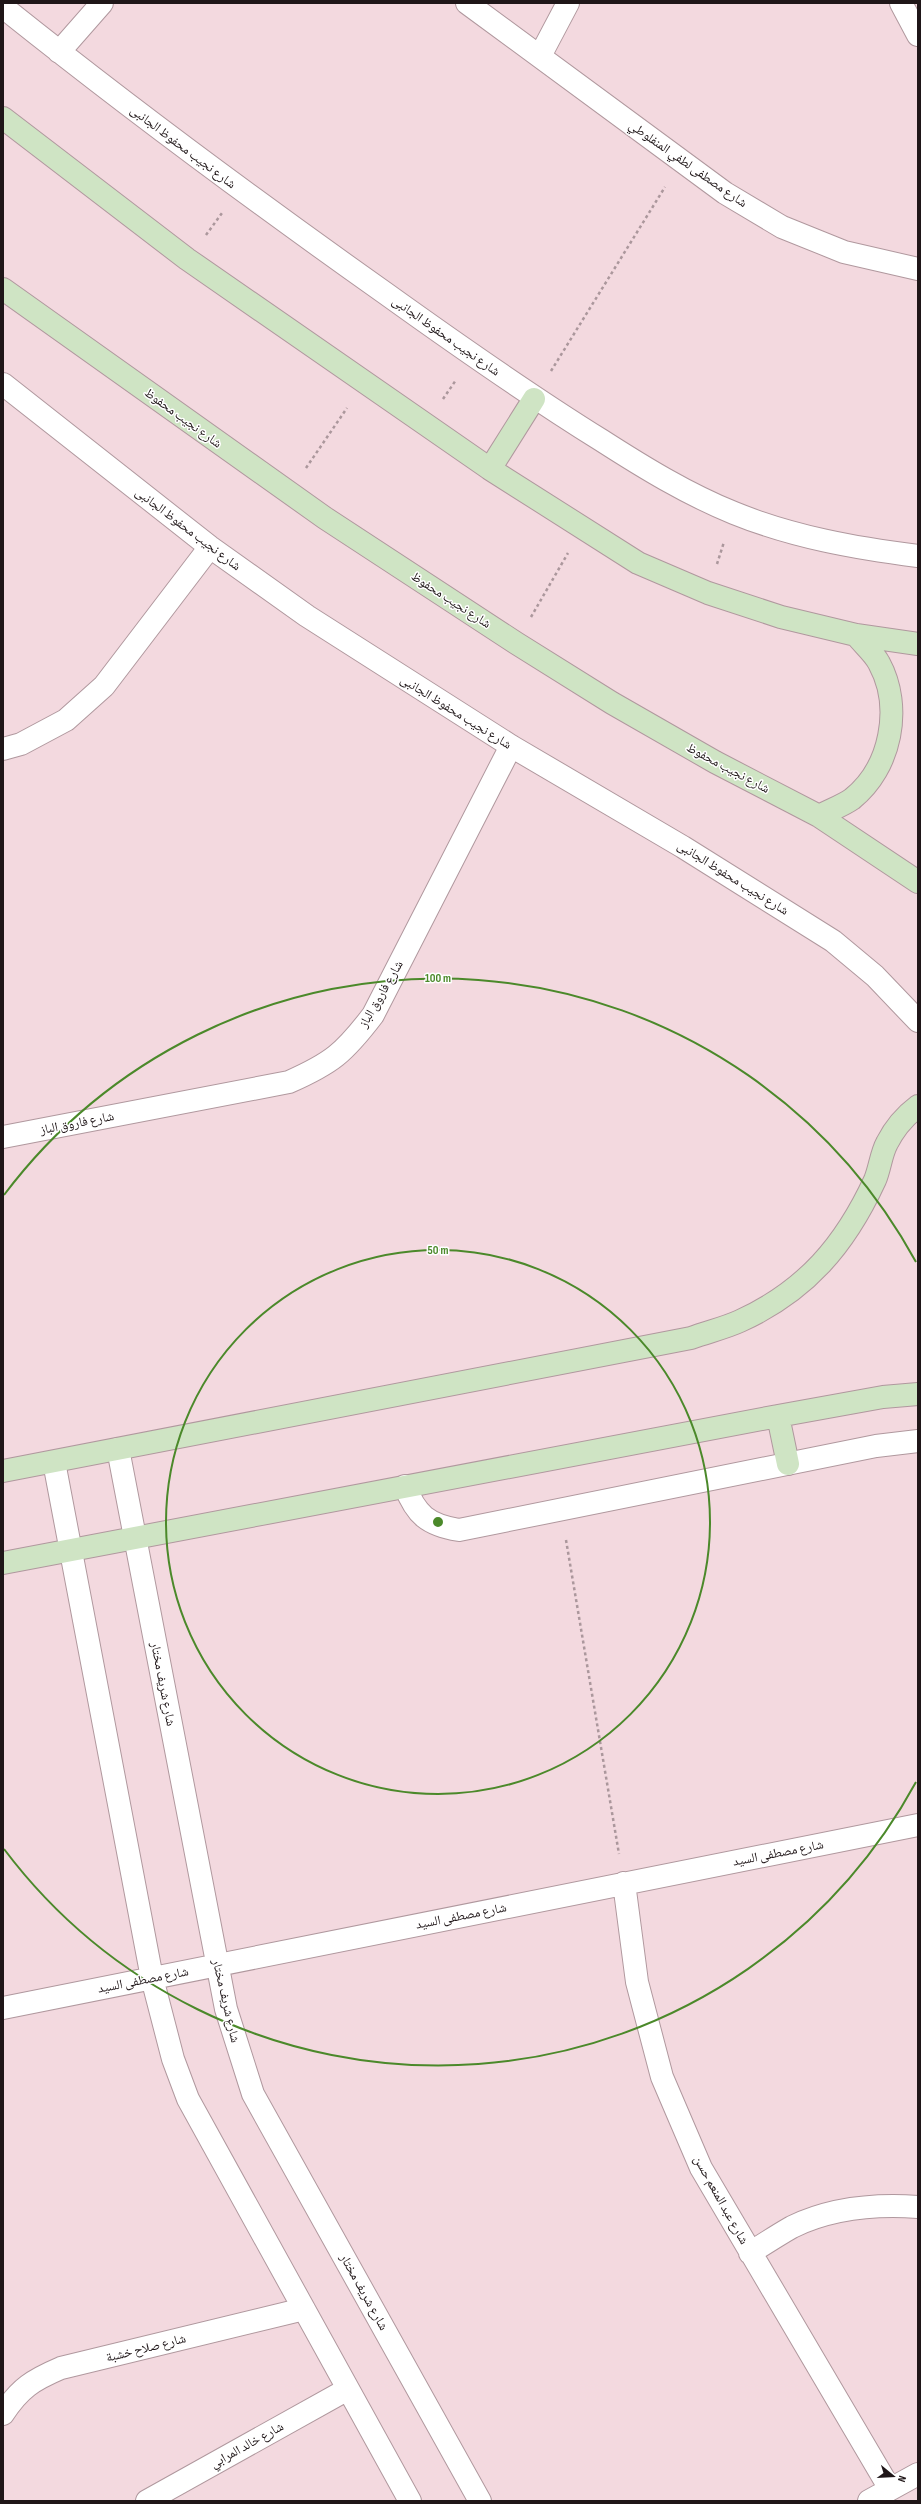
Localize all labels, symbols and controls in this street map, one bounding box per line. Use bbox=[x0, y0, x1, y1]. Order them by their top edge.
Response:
street label: شارع نجيب محفوظ الجانبى bbox=[126, 102, 239, 193]
street label: شارع مصطفى لطفي المنفلوطي bbox=[624, 117, 750, 213]
street label: شارع نجيب محفوظ الجانبى bbox=[388, 293, 503, 380]
street label: شارع نجيب محفوظ bbox=[140, 384, 225, 452]
street label: شارع نجيب محفوظ الجانبى bbox=[131, 484, 244, 575]
street label: شارع نجيب محفوظ bbox=[407, 568, 494, 633]
street label: شارع نجيب محفوظ الجانبى bbox=[397, 671, 515, 754]
street label: شارع نجيب محفوظ bbox=[683, 739, 772, 798]
street label: شارع نجيب محفوظ الجانبى bbox=[674, 837, 792, 920]
street label: شارع فاروق الباز bbox=[355, 957, 408, 1032]
text: 100 m bbox=[425, 971, 451, 986]
street label: شارع فاروق الباز bbox=[38, 1108, 116, 1139]
text: 50 m bbox=[428, 1243, 448, 1258]
centre of rings bbox=[431, 1515, 445, 1529]
street label: شارع شريف مختار bbox=[146, 1640, 179, 1728]
street label: شارع مصطفى السيد bbox=[731, 1836, 825, 1871]
street label: شارع مصطفى السيد bbox=[414, 1899, 508, 1934]
street label: شارع شريف مختار bbox=[207, 1957, 243, 2045]
street label: شارع مصطفى السيد bbox=[96, 1963, 190, 1998]
street label: شارع عبد المنعم حسن bbox=[689, 2153, 752, 2248]
street label: شارع شريف مختار bbox=[335, 2250, 392, 2334]
street label: شارع صلاح خشبة bbox=[104, 2330, 188, 2367]
street label: شارع خالد المرابي bbox=[208, 2418, 288, 2474]
north arrow bbox=[873, 2456, 913, 2496]
text: N bbox=[895, 2474, 909, 2484]

